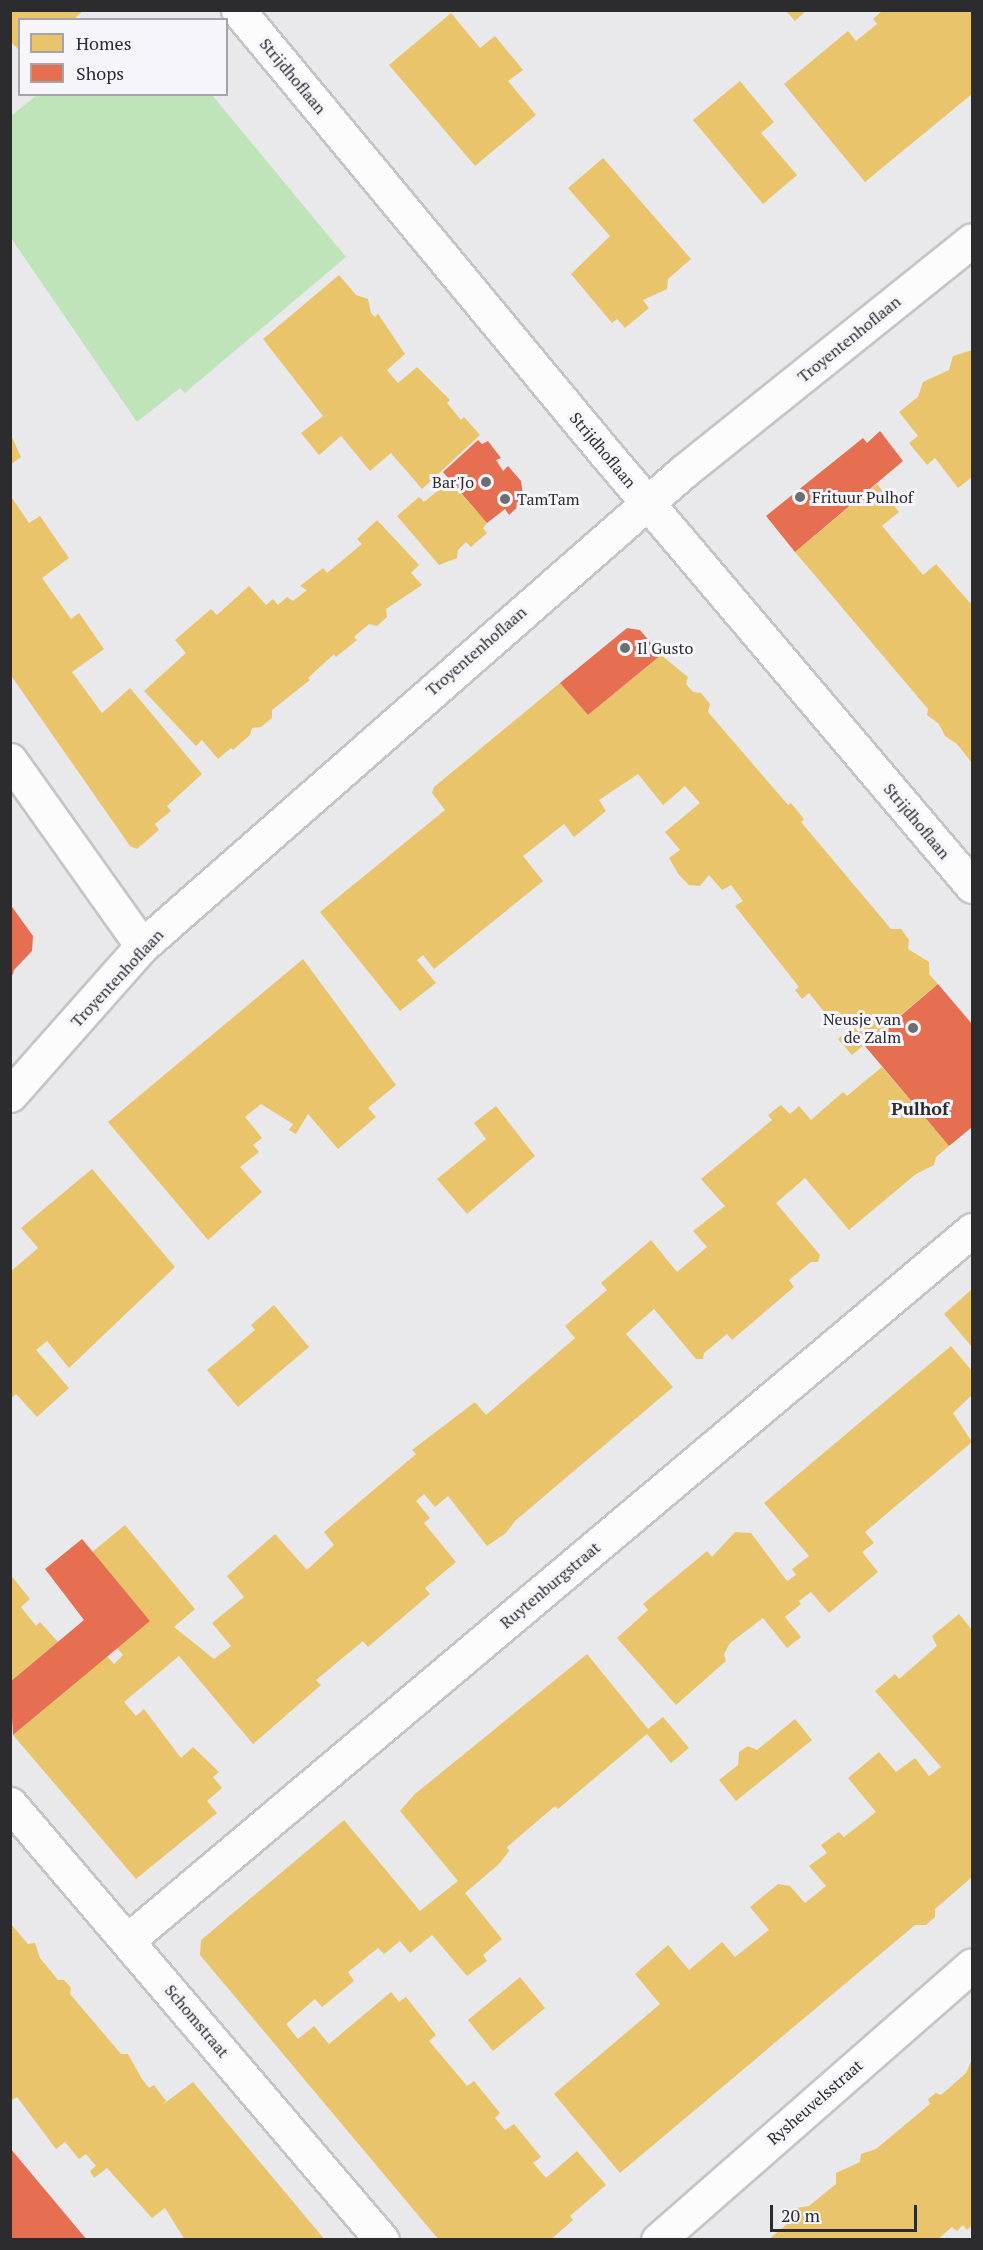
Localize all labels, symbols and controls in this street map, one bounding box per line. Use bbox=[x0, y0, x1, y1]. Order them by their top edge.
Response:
legend bbox=[18, 18, 228, 96]
text: Homes bbox=[76, 31, 131, 55]
street label: Strijdhoflaan bbox=[256, 34, 330, 118]
text: Shops bbox=[76, 61, 124, 85]
street label: Troyentenhoflaan bbox=[794, 292, 904, 386]
street label: Strijdhoflaan bbox=[566, 408, 640, 492]
place label: Bar'Jo bbox=[432, 472, 474, 492]
marker: Bar'Jo bbox=[479, 475, 493, 489]
place label: Frituur Pulhof bbox=[812, 487, 913, 507]
place label: TamTam bbox=[517, 489, 580, 509]
marker: Frituur Pulhof bbox=[793, 490, 807, 504]
marker: TamTam bbox=[498, 492, 512, 506]
street label: Troyentenhoflaan bbox=[422, 602, 530, 700]
place label: Il Gusto bbox=[637, 638, 693, 658]
marker: Il Gusto bbox=[618, 641, 632, 655]
street label: Strijdhoflaan bbox=[880, 779, 954, 863]
street label: Troyentenhoflaan bbox=[67, 925, 167, 1031]
place label: Neusje van de Zalm bbox=[823, 1009, 901, 1047]
marker: Neusje van de Zalm bbox=[906, 1021, 920, 1035]
district label: Pulhof bbox=[891, 1097, 949, 1119]
street label: Ruytenburgstraat bbox=[496, 1538, 604, 1632]
street label: Schomstraat bbox=[161, 1981, 233, 2061]
street label: Rysheuvelsstraat bbox=[763, 2055, 867, 2149]
scale bar bbox=[773, 2193, 920, 2231]
text: 20 m bbox=[781, 2203, 820, 2227]

